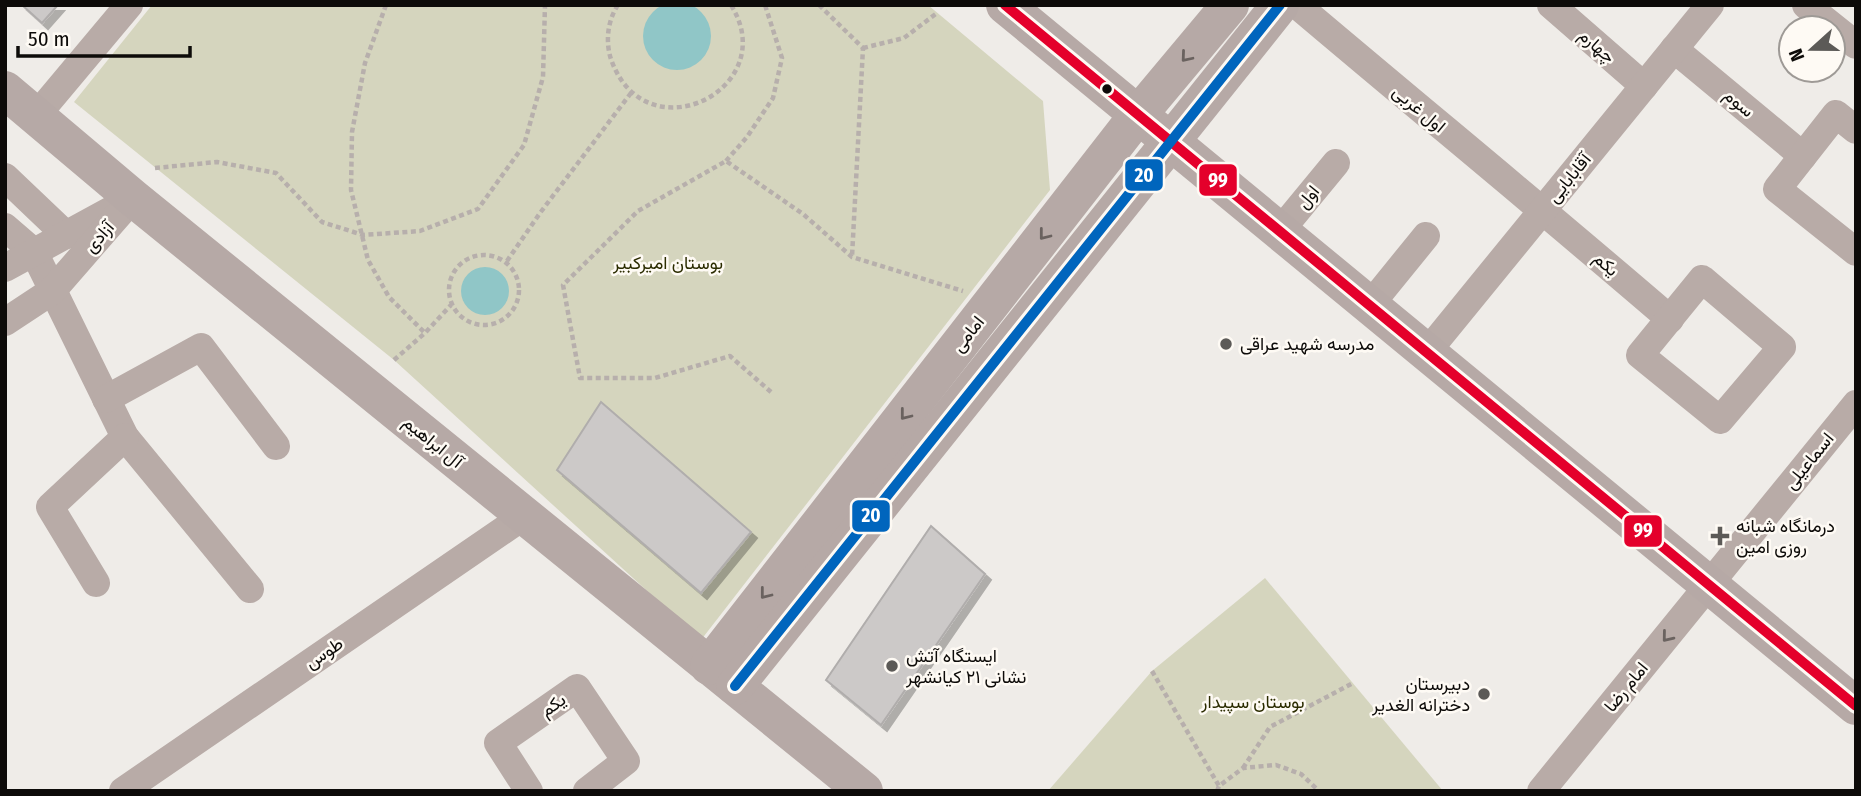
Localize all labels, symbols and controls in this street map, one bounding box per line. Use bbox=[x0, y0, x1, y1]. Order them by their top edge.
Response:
scale bar bbox=[18, 14, 189, 58]
north arrow bbox=[1777, 14, 1847, 84]
street label: چهارم bbox=[1574, 24, 1620, 69]
text: 50 m bbox=[28, 26, 70, 52]
text: N bbox=[1784, 45, 1809, 64]
one-way arrow bbox=[1182, 50, 1195, 62]
street label: اول غربی bbox=[1388, 80, 1450, 138]
unlabelled marker bbox=[1100, 82, 1114, 96]
street label: سوم bbox=[1719, 84, 1759, 123]
street label: آقابابایی bbox=[1542, 147, 1597, 207]
line badge: 20 bbox=[1124, 158, 1164, 192]
line badge: 99 bbox=[1198, 163, 1238, 197]
text: 20 bbox=[1133, 164, 1154, 187]
text: 99 bbox=[1208, 169, 1228, 192]
street label: اول bbox=[1292, 181, 1324, 213]
street label: آزادی bbox=[79, 215, 120, 257]
one-way arrow bbox=[1040, 227, 1053, 240]
street label: یکم bbox=[1588, 247, 1623, 282]
park label: بوستان امیرکبیر bbox=[612, 252, 723, 274]
street label: امامی bbox=[947, 311, 989, 357]
place label: مدرسه شهید عراقی bbox=[1240, 333, 1374, 355]
marker: مدرسه شهید عراقی bbox=[1218, 336, 1234, 352]
one-way arrow bbox=[900, 407, 913, 419]
street label: آل ابراهیم bbox=[398, 411, 469, 475]
street label: اسماعیلی bbox=[1779, 428, 1839, 494]
line badge: 20 bbox=[851, 499, 891, 533]
text: 20 bbox=[860, 504, 881, 527]
line badge: 99 bbox=[1623, 514, 1663, 548]
place label: درمانگاه شبانه روزی امین bbox=[1736, 515, 1835, 558]
text: 99 bbox=[1633, 519, 1653, 542]
marker: درمانگاه شبانه روزی امین bbox=[1710, 526, 1730, 546]
one-way arrow bbox=[760, 586, 773, 599]
one-way arrow bbox=[1662, 629, 1675, 641]
street label: طوس bbox=[301, 632, 347, 674]
place label: ایستگاه آتش نشانی ۲۱ کیانشهر bbox=[905, 645, 1026, 688]
marker: ایستگاه آتش نشانی ۲۱ کیانشهر bbox=[884, 658, 900, 674]
street label: امام رضا bbox=[1599, 658, 1654, 717]
place label: دبیرستان دخترانه الغدیر bbox=[1371, 673, 1470, 716]
marker: دبیرستان دخترانه الغدیر bbox=[1476, 686, 1492, 702]
street label: یکم bbox=[536, 688, 571, 722]
park label: بوستان سپیدار bbox=[1200, 691, 1305, 714]

